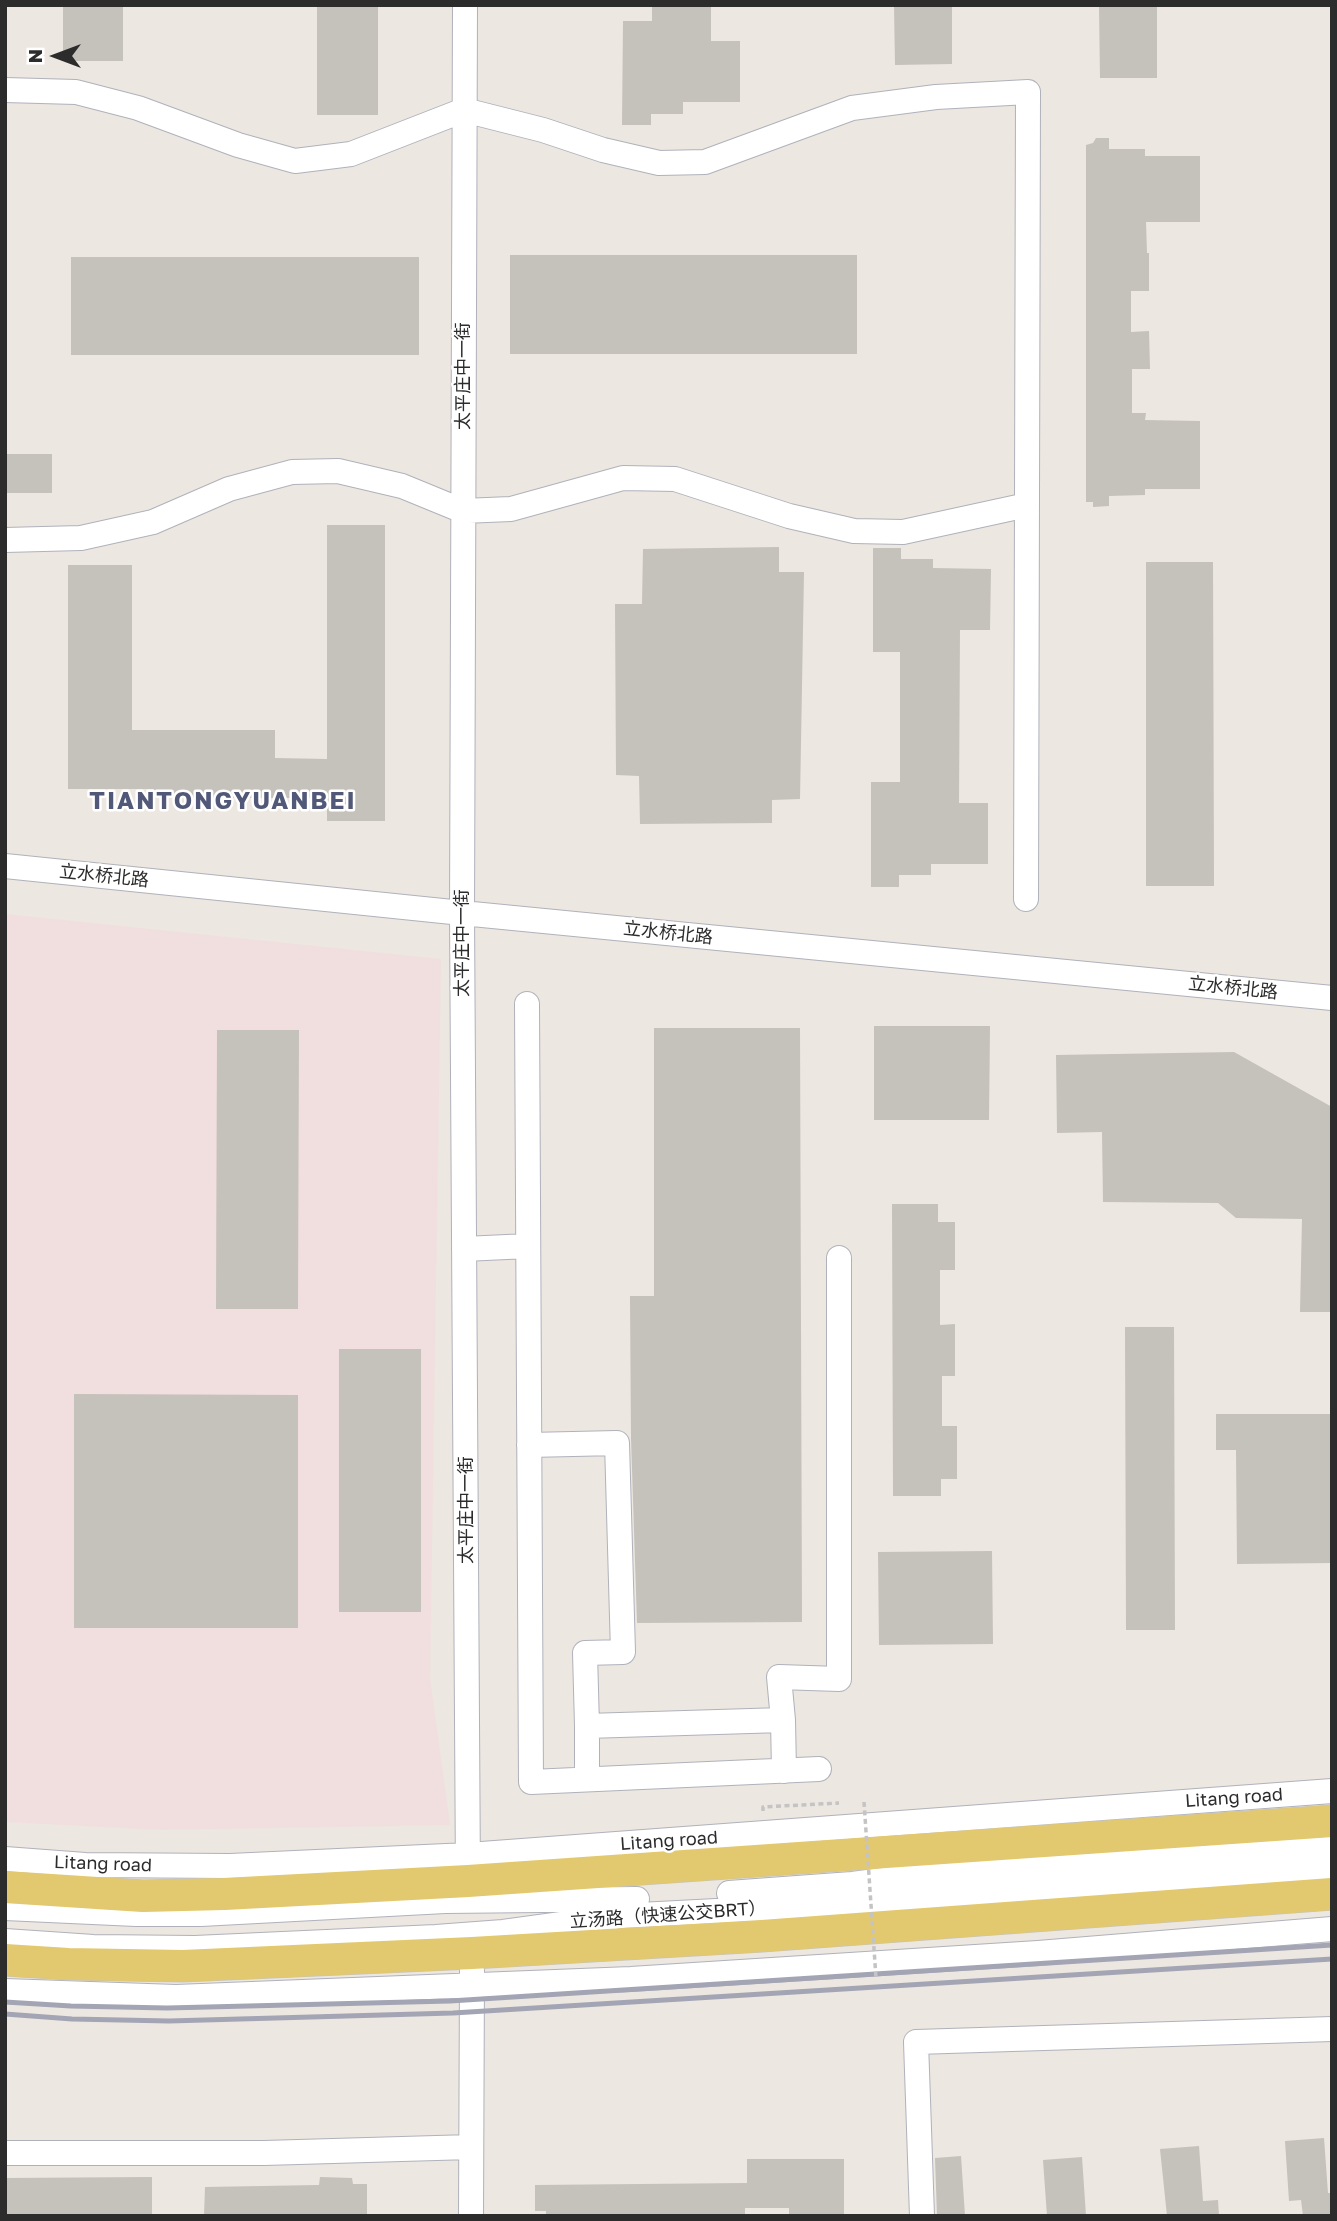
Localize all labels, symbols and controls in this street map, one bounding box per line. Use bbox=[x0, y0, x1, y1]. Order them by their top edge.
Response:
north arrow bbox=[21, 21, 91, 91]
text: N bbox=[23, 49, 46, 63]
street label: 太平庄中一街 bbox=[452, 322, 474, 430]
district label: TIANTONGYUANBEI bbox=[91, 787, 355, 815]
street label: 立水桥北路 bbox=[58, 861, 150, 891]
street label: 太平庄中一街 bbox=[451, 889, 473, 997]
street label: 立水桥北路 bbox=[622, 918, 714, 948]
street label: 立水桥北路 bbox=[1187, 973, 1279, 1003]
street label: 太平庄中一街 bbox=[455, 1456, 477, 1564]
street label: Litang road bbox=[1184, 1784, 1284, 1812]
street label: Litang road bbox=[619, 1827, 719, 1855]
street label: Litang road bbox=[54, 1851, 152, 1877]
street label: 立汤路（快速公交BRT） bbox=[569, 1897, 767, 1933]

